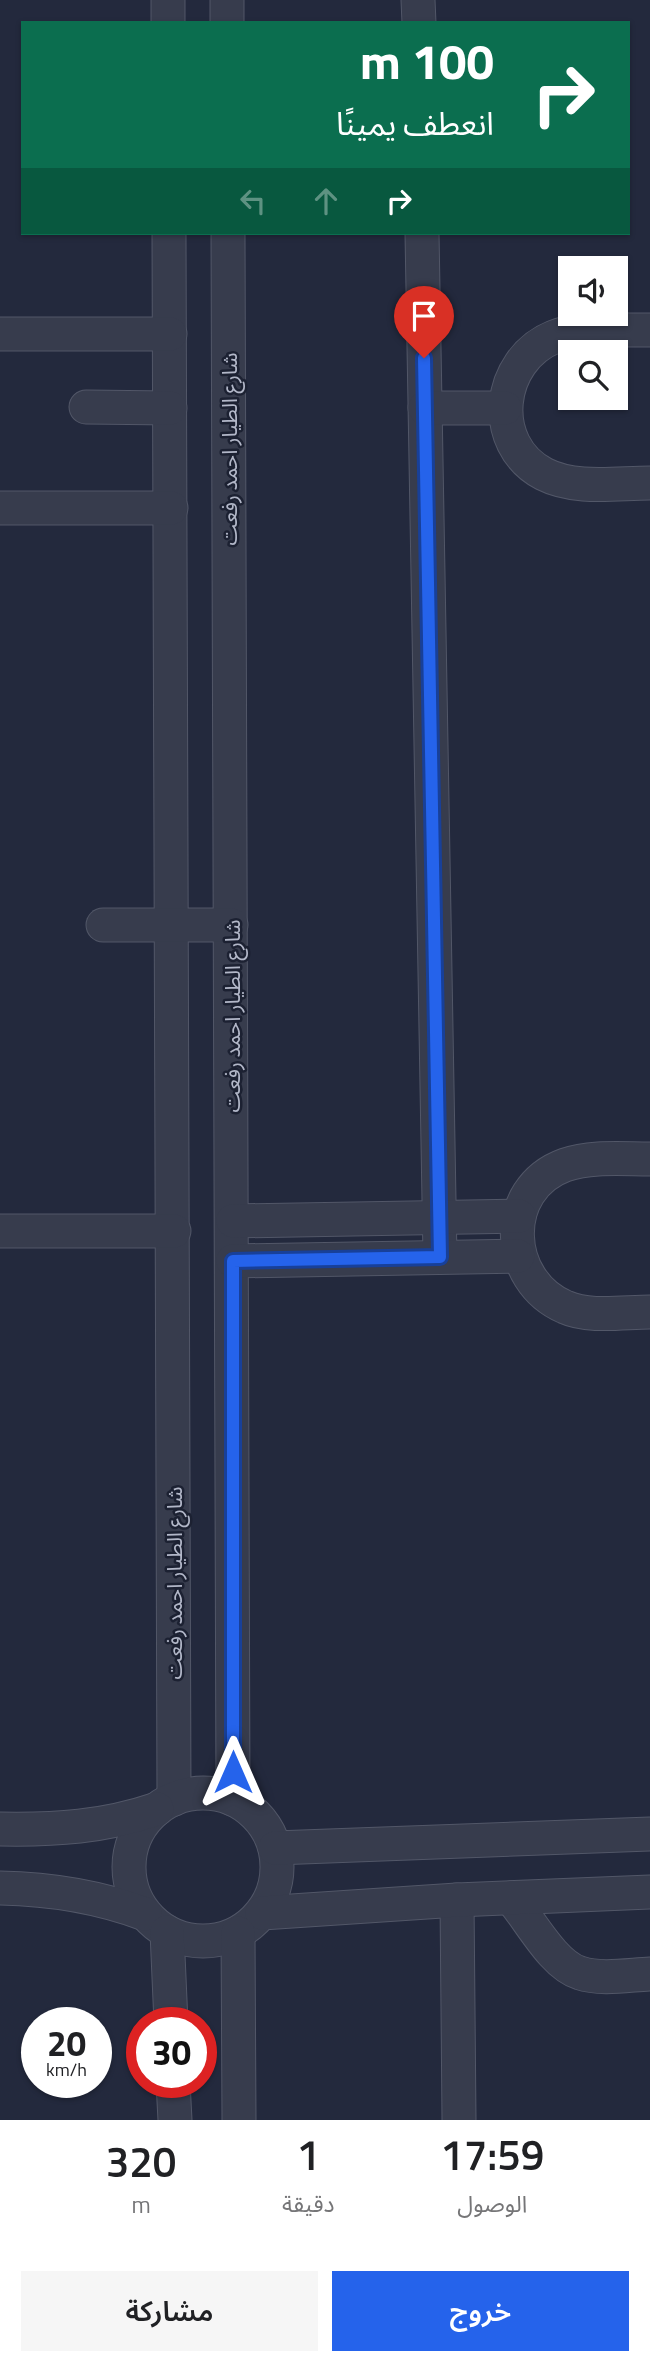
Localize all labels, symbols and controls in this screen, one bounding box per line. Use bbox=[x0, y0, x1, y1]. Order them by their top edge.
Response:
text: 100 m bbox=[360, 23, 494, 98]
icon: right bbox=[518, 49, 609, 140]
text: انعطف يمينًا bbox=[336, 99, 494, 147]
icon: left bbox=[234, 182, 272, 220]
icon: ahead bbox=[307, 182, 345, 220]
icon: right bbox=[380, 182, 418, 220]
map controls bbox=[558, 256, 628, 410]
button: sound bbox=[558, 256, 628, 326]
pin bbox=[394, 286, 454, 358]
icon: arrive bbox=[405, 297, 443, 335]
button: search bbox=[558, 340, 628, 410]
street label: شارع الطيار احمد رفعت bbox=[213, 353, 245, 545]
street label: شارع الطيار احمد رفعت bbox=[216, 920, 248, 1112]
street label: شارع الطيار احمد رفعت bbox=[158, 1487, 190, 1679]
position arrow bbox=[196, 1735, 270, 1809]
speed limit sign: 30 bbox=[126, 2007, 217, 2098]
text: 20 bbox=[47, 2016, 86, 2070]
text: km/h bbox=[46, 2056, 87, 2083]
text: 1 bbox=[296, 2122, 320, 2186]
text: 17:59 bbox=[440, 2122, 544, 2186]
text: 320 bbox=[106, 2129, 176, 2193]
text: دقيقة bbox=[282, 2186, 334, 2221]
text: الوصول bbox=[457, 2186, 527, 2221]
text: m bbox=[131, 2187, 151, 2222]
button: مشاركة bbox=[21, 2271, 318, 2351]
button: خروج bbox=[332, 2271, 629, 2351]

